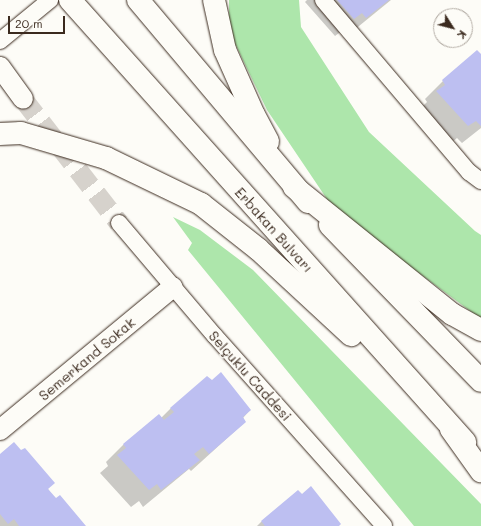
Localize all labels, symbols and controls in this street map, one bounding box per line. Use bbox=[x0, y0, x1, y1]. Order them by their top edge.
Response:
scale bar bbox=[10, 8, 67, 34]
north arrow bbox=[433, 8, 473, 48]
text: 20 m bbox=[15, 15, 43, 31]
text: K bbox=[454, 27, 471, 42]
street label: Erbakan Bulvarı bbox=[231, 184, 317, 276]
street label: Semerkand Sokak bbox=[35, 314, 139, 404]
street label: Selçuklu Caddesi bbox=[205, 328, 295, 424]

